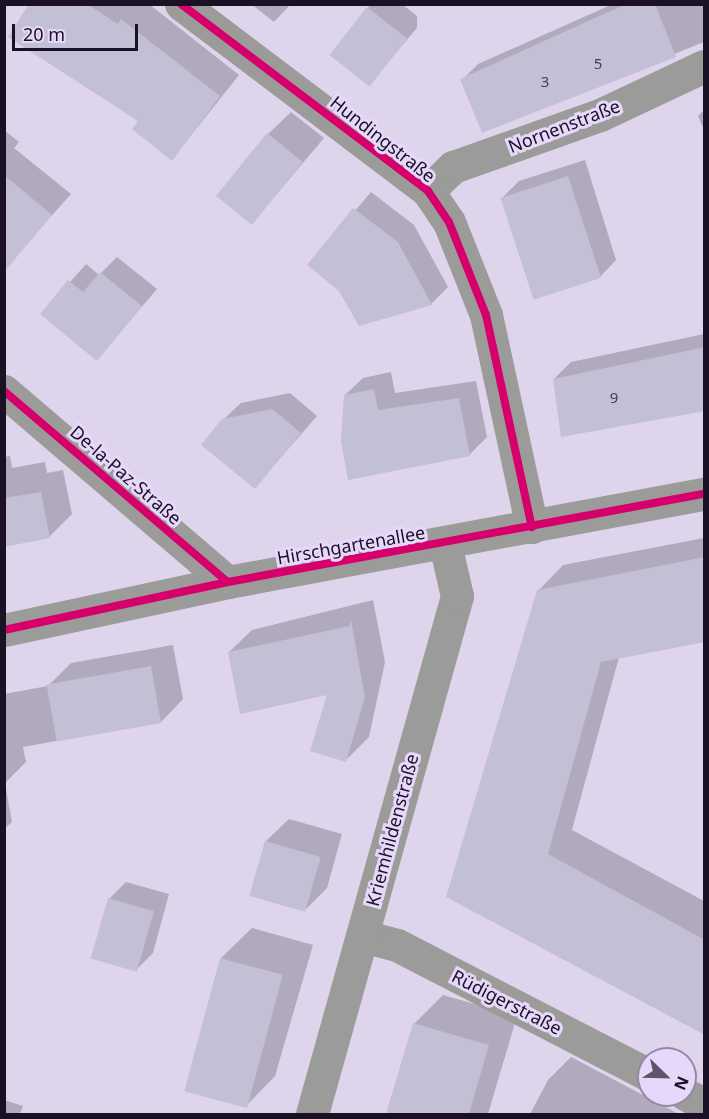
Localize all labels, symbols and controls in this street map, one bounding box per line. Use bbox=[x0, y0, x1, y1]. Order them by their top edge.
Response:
scale bar bbox=[15, 12, 141, 50]
text: 20 m bbox=[23, 22, 65, 46]
house number: 5 bbox=[594, 55, 602, 73]
house number: 3 bbox=[541, 73, 549, 91]
street label: Hundingstraße bbox=[326, 91, 440, 187]
street label: Nornenstraße bbox=[505, 95, 623, 157]
house number: 9 bbox=[610, 389, 618, 407]
street label: De-la-Paz-Straße bbox=[66, 421, 186, 529]
street label: Hirschgartenallee bbox=[275, 521, 427, 569]
street label: Kriemhildenstraße bbox=[361, 751, 423, 909]
street label: Rüdigerstraße bbox=[448, 965, 566, 1039]
north arrow bbox=[637, 1047, 697, 1107]
text: N bbox=[669, 1073, 694, 1094]

